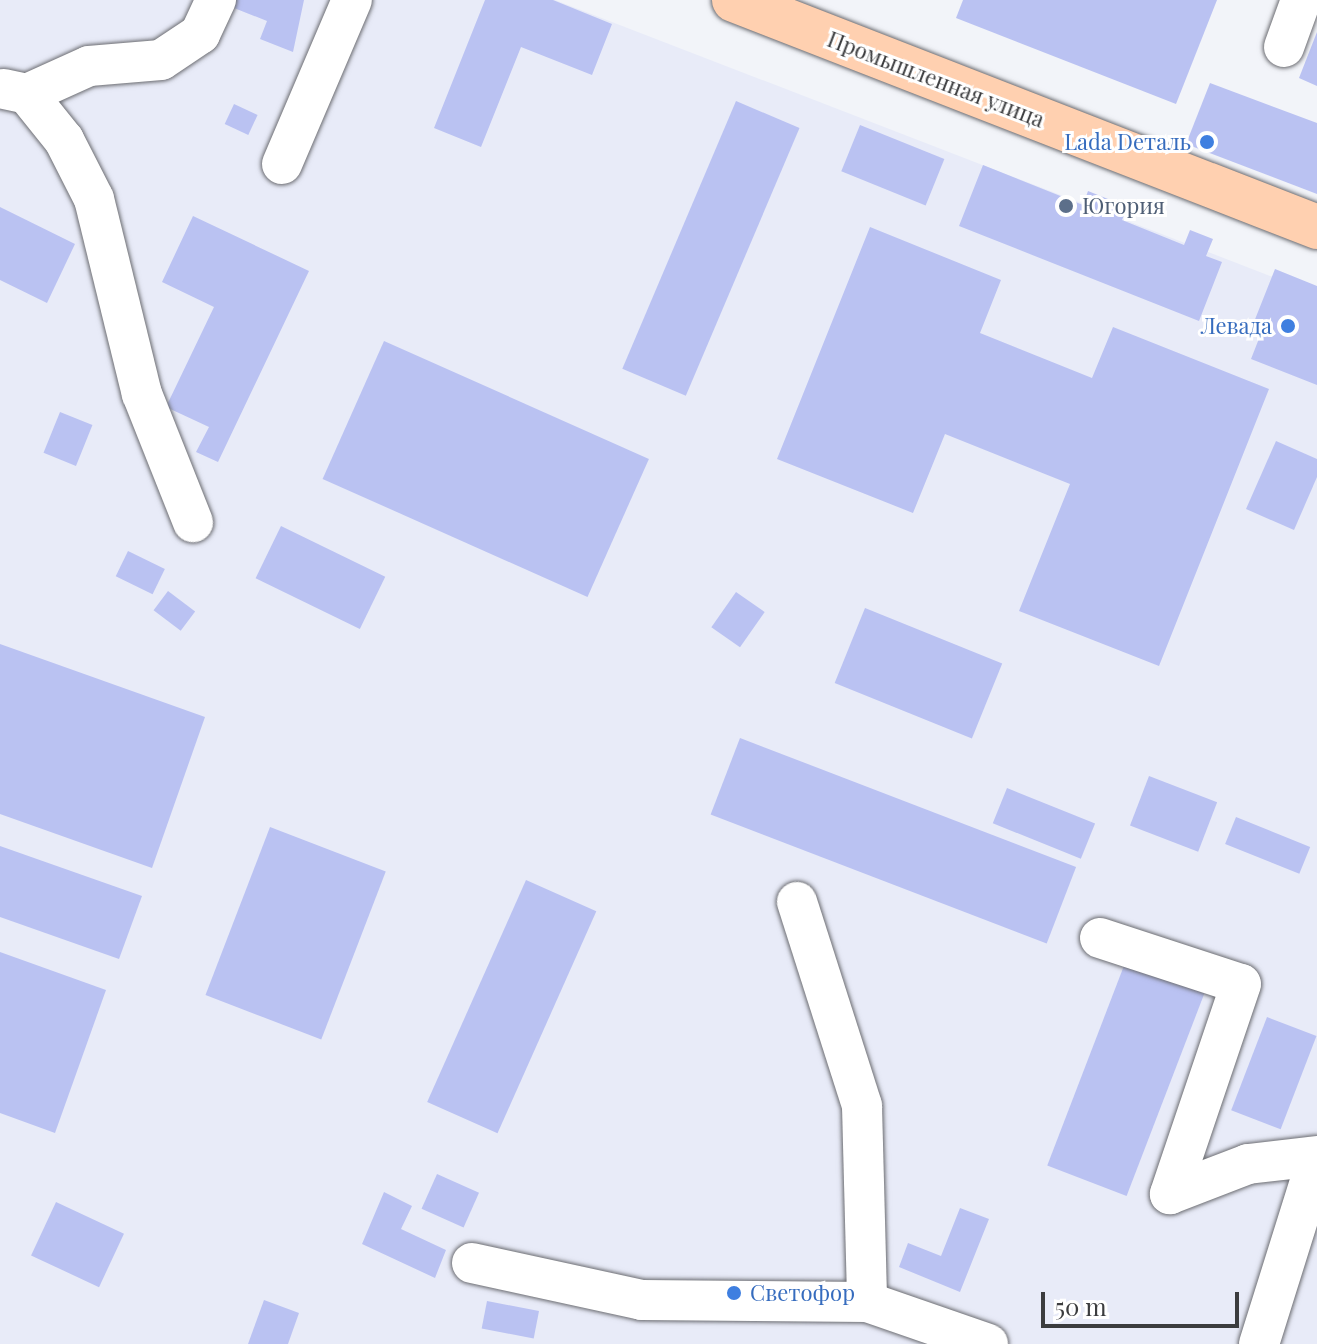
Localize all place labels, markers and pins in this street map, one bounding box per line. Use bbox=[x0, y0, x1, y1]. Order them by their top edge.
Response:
place label: Lada Dеталь bbox=[1064, 129, 1191, 155]
marker: Lada Dеталь bbox=[1198, 133, 1216, 151]
place label: Югория bbox=[1082, 193, 1165, 219]
marker: Югория bbox=[1057, 197, 1075, 215]
place label: Левада bbox=[1201, 313, 1272, 339]
marker: Левада bbox=[1279, 317, 1297, 335]
place label: Светофор bbox=[750, 1280, 855, 1306]
marker: Светофор bbox=[725, 1284, 743, 1302]

